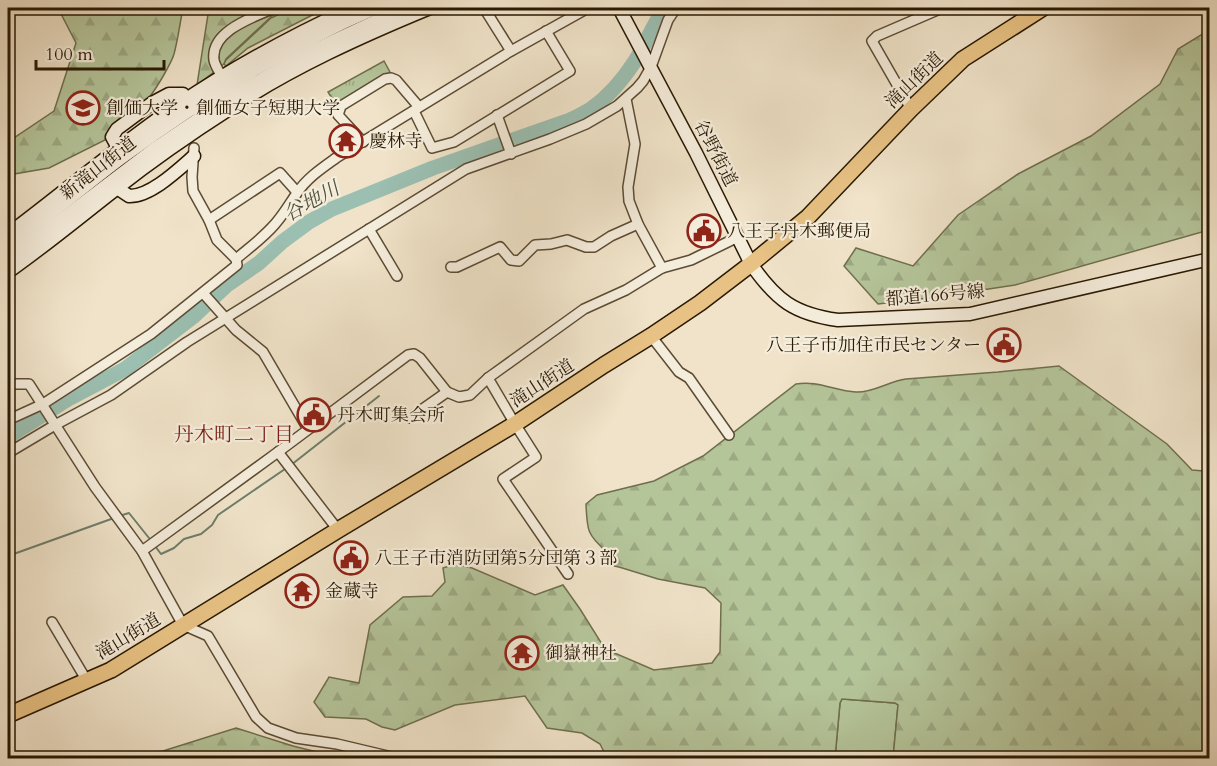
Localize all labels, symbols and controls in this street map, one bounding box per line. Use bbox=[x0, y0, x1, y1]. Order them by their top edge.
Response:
scale bar bbox=[36, 33, 164, 71]
text: 100 m bbox=[45, 42, 93, 67]
street label: 滝山街道 bbox=[880, 46, 949, 114]
school or university icon: 創価大学・創価女子短期大学 bbox=[65, 90, 101, 126]
place label: 創価大学・創価女子短期大学 bbox=[106, 96, 340, 121]
street label: 谷野街道 bbox=[688, 115, 743, 191]
temple icon: 慶林寺 bbox=[328, 123, 364, 159]
place label: 慶林寺 bbox=[369, 129, 423, 154]
street label: 新滝山街道 bbox=[55, 131, 141, 206]
water label: 谷地川 bbox=[278, 174, 346, 228]
public building icon: 八王子丹木郵便局 bbox=[686, 213, 722, 249]
place label: 八王子丹木郵便局 bbox=[727, 219, 871, 244]
street label: 都道166号線 bbox=[884, 279, 986, 312]
public building icon: 八王子市加住市民センター bbox=[986, 327, 1022, 363]
place label: 八王子市加住市民センター bbox=[766, 333, 981, 358]
street label: 滝山街道 bbox=[505, 353, 579, 414]
public building icon: 丹木町集会所 bbox=[296, 397, 332, 433]
place label: 丹木町集会所 bbox=[337, 403, 445, 428]
district label: 丹木町二丁目 bbox=[174, 421, 294, 448]
public building icon: 八王子市消防団第5分団第３部 bbox=[333, 540, 369, 576]
place label: 八王子市消防団第5分団第３部 bbox=[374, 546, 617, 571]
temple icon: 金蔵寺 bbox=[284, 573, 320, 609]
place label: 金蔵寺 bbox=[325, 579, 379, 604]
street label: 滝山街道 bbox=[91, 607, 166, 666]
temple icon: 御嶽神社 bbox=[504, 635, 540, 671]
place label: 御嶽神社 bbox=[545, 641, 617, 666]

